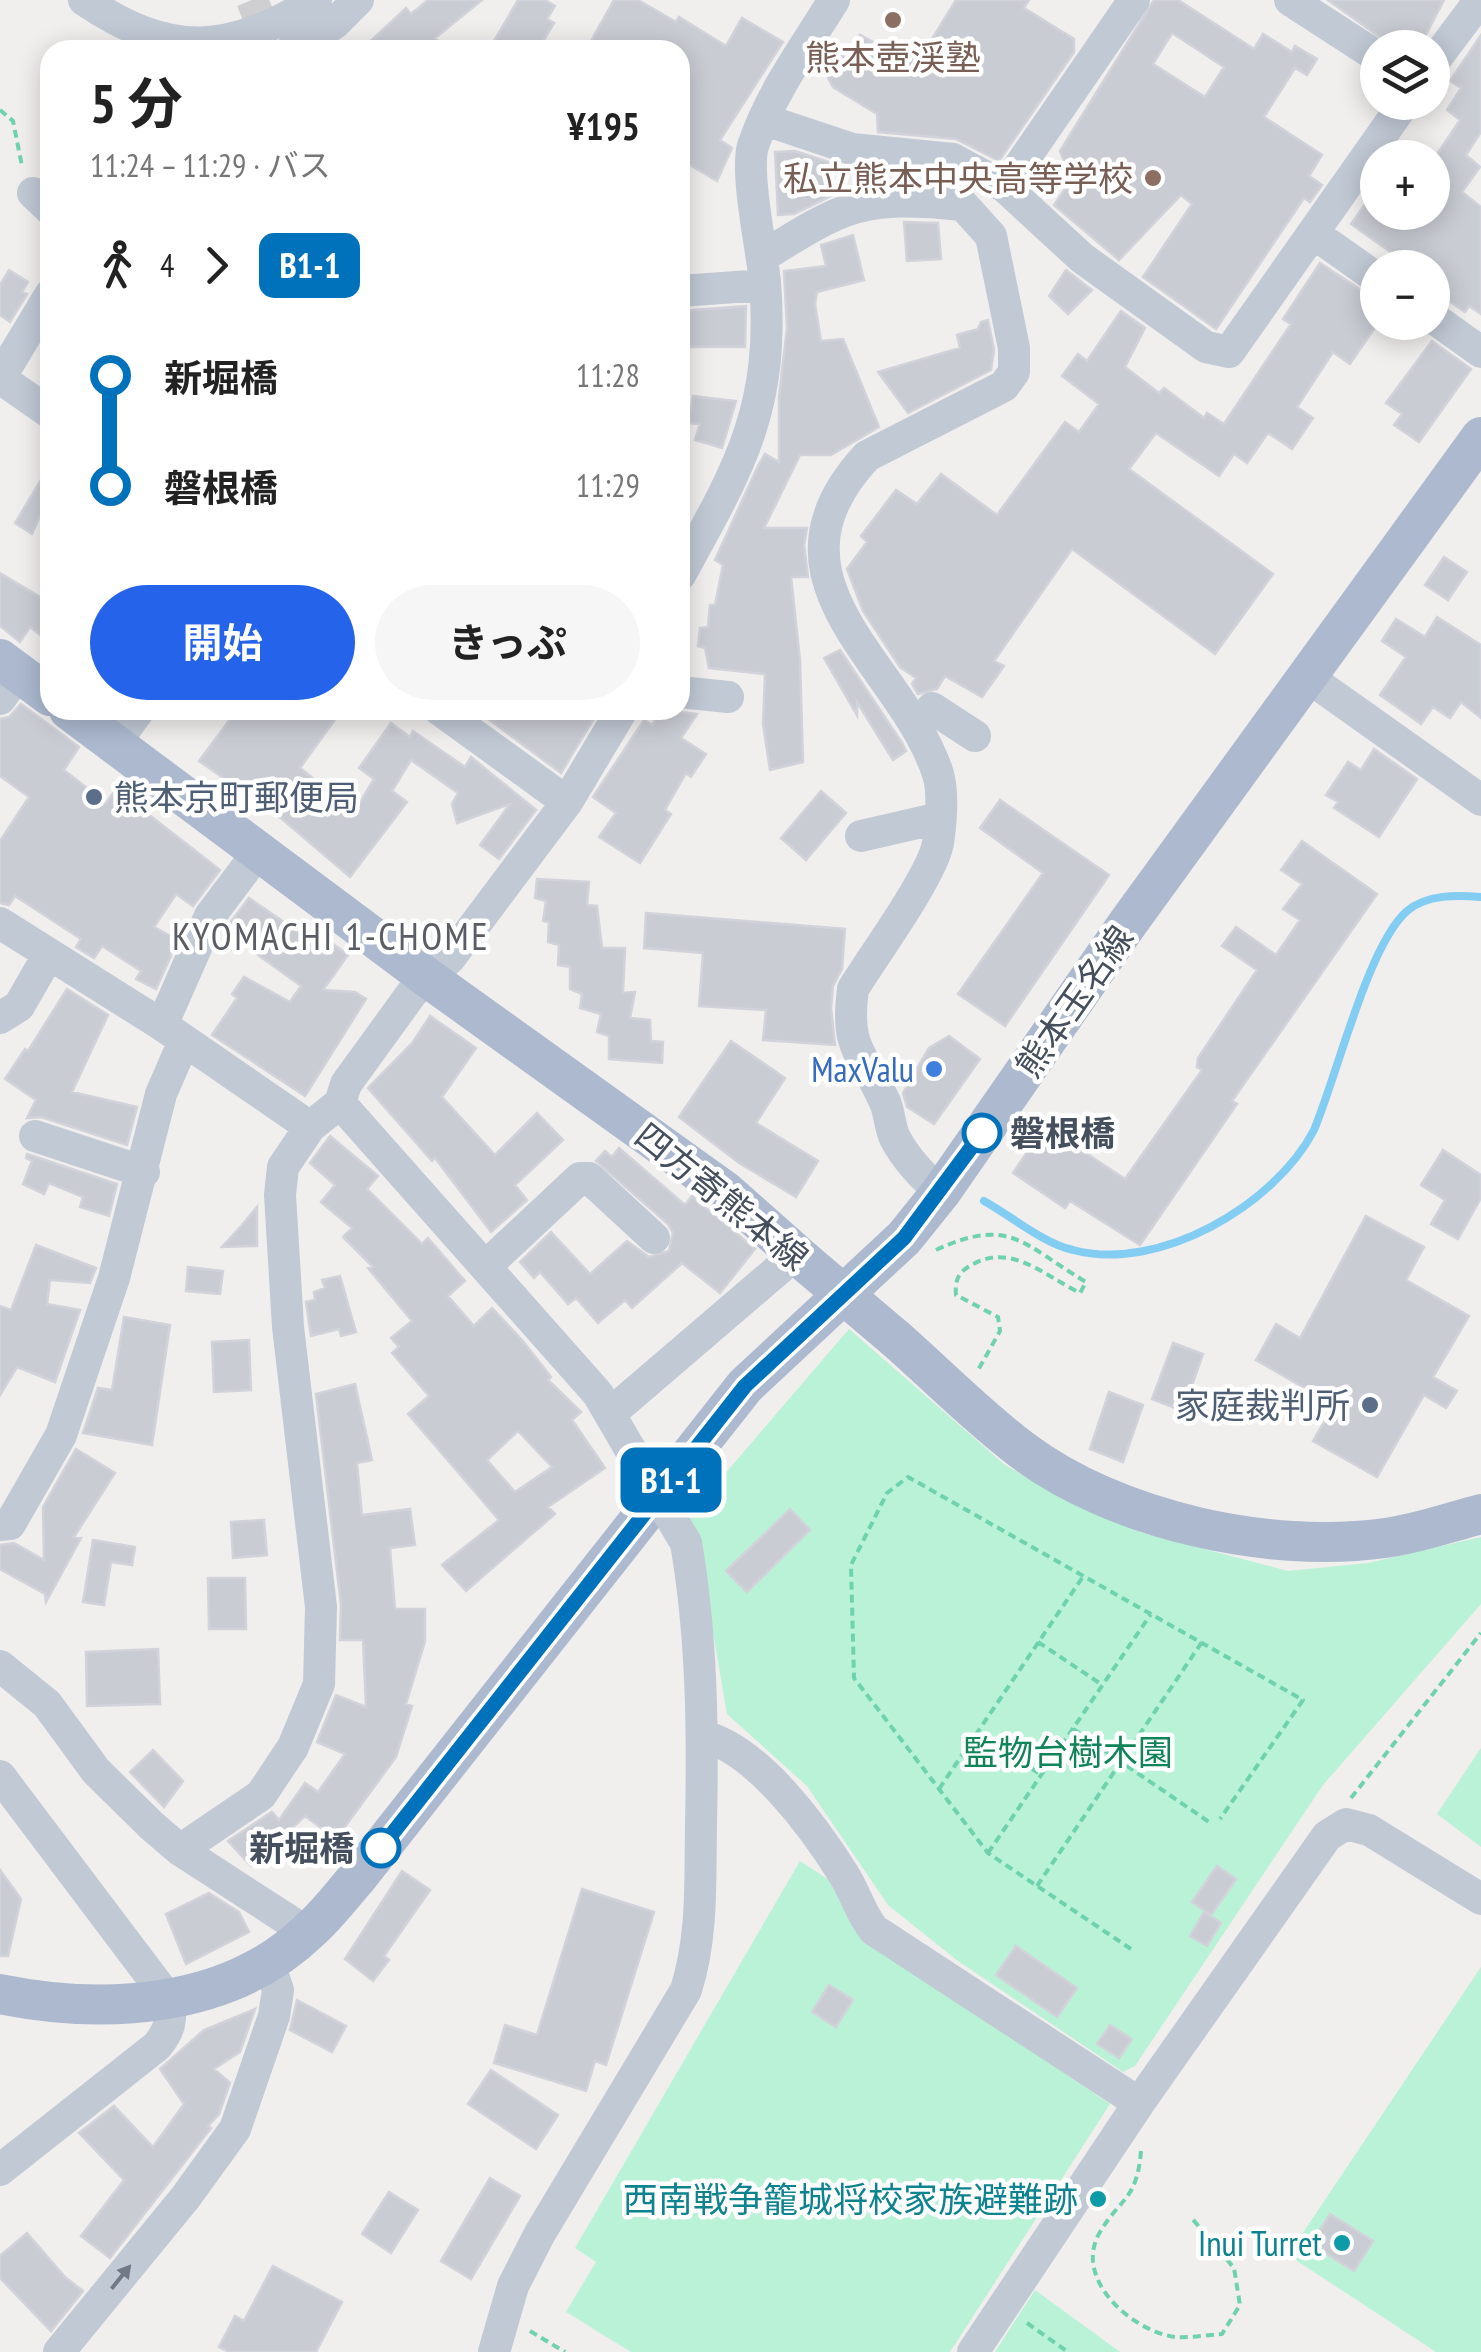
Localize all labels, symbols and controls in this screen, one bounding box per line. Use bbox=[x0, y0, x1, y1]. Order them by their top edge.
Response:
marker: 熊本壺渓塾 bbox=[882, 9, 904, 31]
map controls bbox=[1360, 30, 1450, 340]
button: layers bbox=[1360, 30, 1450, 120]
place label: 熊本壺渓塾 bbox=[805, 34, 981, 80]
text: 5 分 bbox=[90, 67, 183, 138]
text: ¥195 bbox=[567, 101, 640, 150]
button: + bbox=[1360, 140, 1450, 230]
text: 11:24 – 11:29 · バス bbox=[90, 144, 331, 186]
place label: 私立熊本中央高等学校 bbox=[783, 155, 1133, 201]
marker: 私立熊本中央高等学校 bbox=[1142, 167, 1164, 189]
icon: walk bbox=[90, 238, 145, 293]
icon: forward bbox=[189, 238, 244, 293]
text: B1-1 bbox=[279, 242, 340, 288]
text: 4 bbox=[160, 244, 174, 286]
button: − bbox=[1360, 250, 1450, 340]
text: 新堀橋 bbox=[164, 353, 278, 402]
text: 11:28 bbox=[576, 354, 640, 396]
text: 磐根橋 bbox=[164, 463, 278, 512]
text: 11:29 bbox=[576, 464, 640, 506]
button: 開始 bbox=[90, 585, 355, 700]
button: きっぷ bbox=[375, 585, 640, 700]
place label: 熊本京町郵便局 bbox=[114, 774, 359, 820]
marker: 熊本京町郵便局 bbox=[83, 786, 105, 808]
district label: KYOMACHI 1-CHOME bbox=[172, 911, 490, 960]
street label: 熊本玉名線 bbox=[1005, 916, 1143, 1086]
place label: MaxValu bbox=[811, 1046, 914, 1092]
marker: MaxValu bbox=[923, 1058, 945, 1080]
place label: 磐根橋 bbox=[1010, 1110, 1115, 1156]
street label: 四方寄熊本線 bbox=[626, 1112, 818, 1280]
marker: 磐根橋 bbox=[963, 1114, 1001, 1152]
place label: 家庭裁判所 bbox=[1175, 1382, 1350, 1428]
marker: 家庭裁判所 bbox=[1359, 1394, 1381, 1416]
line badge: B1-1 bbox=[601, 1448, 741, 1512]
text: B1-1 bbox=[640, 1457, 702, 1503]
park label: 監物台樹木園 bbox=[963, 1729, 1173, 1775]
place label: 新堀橋 bbox=[249, 1825, 354, 1871]
marker: 新堀橋 bbox=[362, 1829, 400, 1867]
place label: 西南戦争籠城将校家族避難跡 bbox=[623, 2176, 1078, 2222]
marker: 西南戦争籠城将校家族避難跡 bbox=[1087, 2188, 1109, 2210]
place label: Inui Turret bbox=[1198, 2220, 1322, 2266]
marker: Inui Turret bbox=[1331, 2232, 1353, 2254]
one-way arrow bbox=[110, 2264, 131, 2290]

